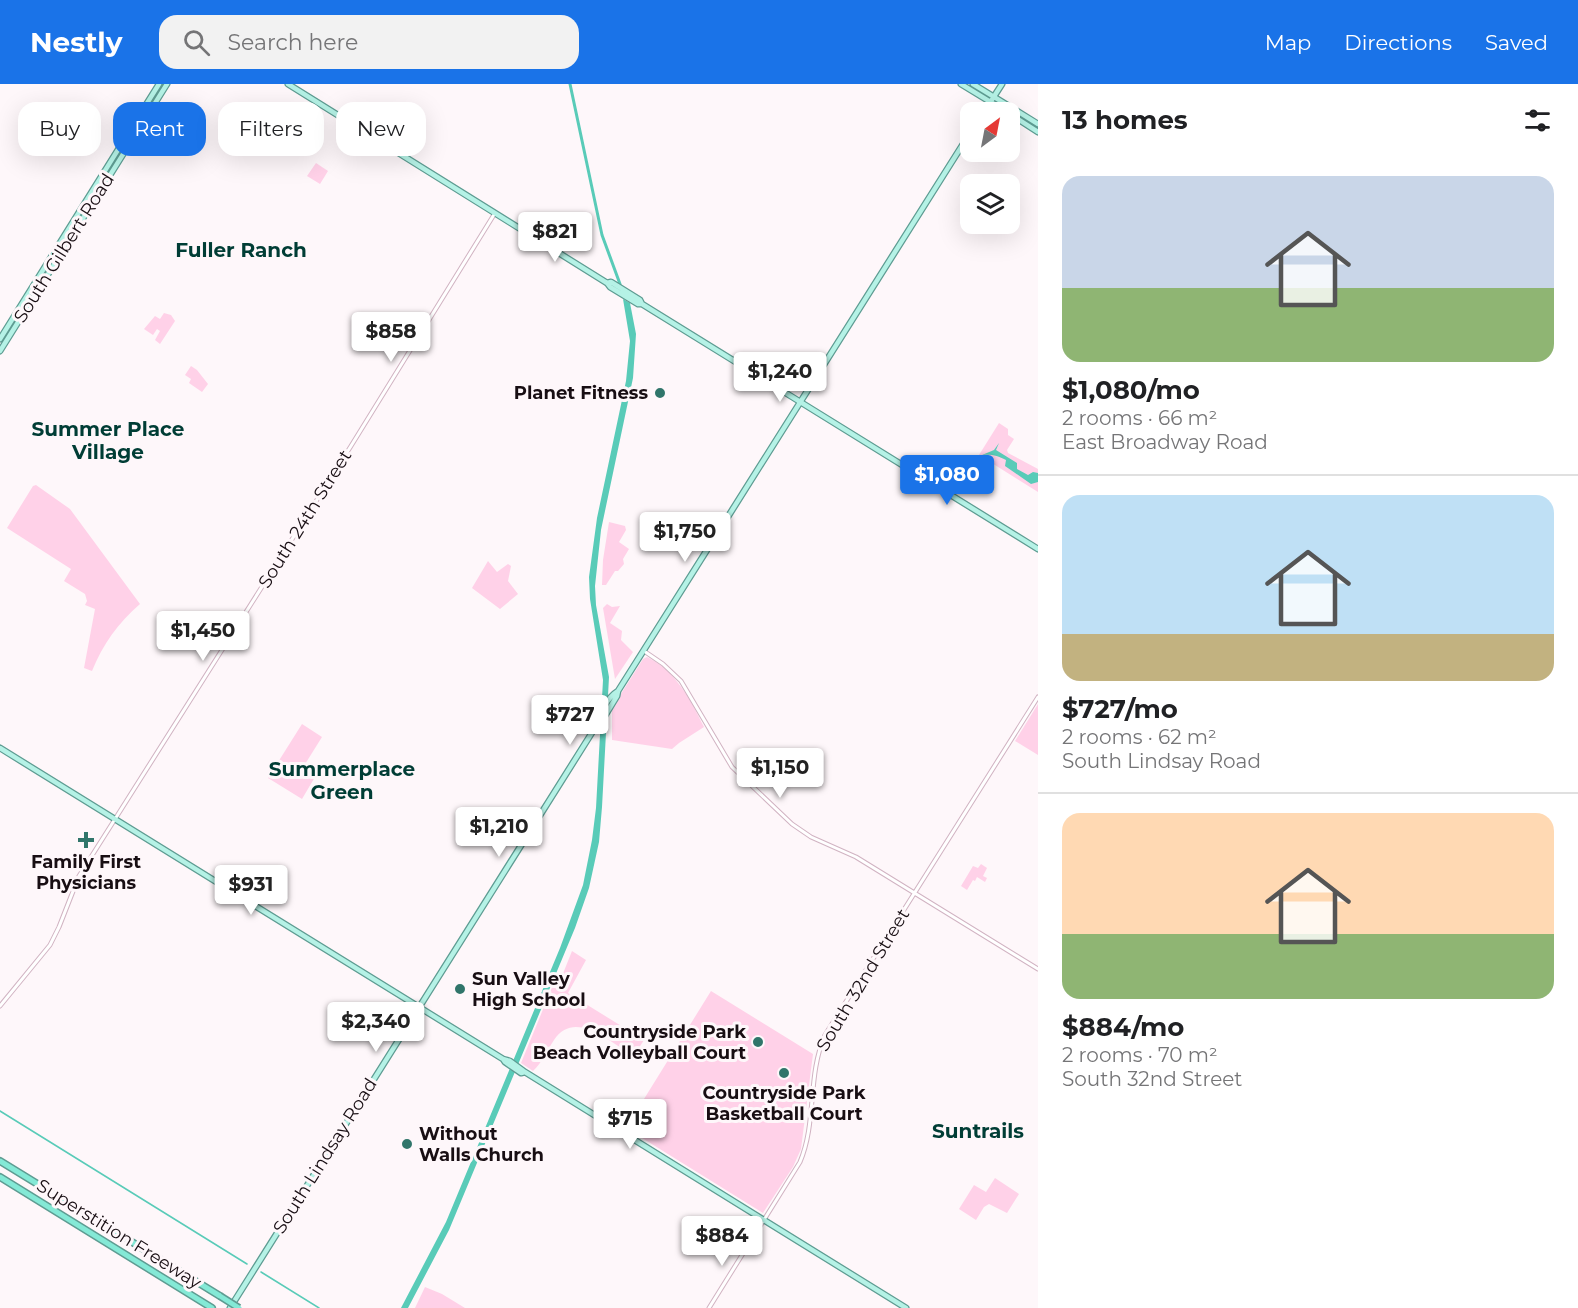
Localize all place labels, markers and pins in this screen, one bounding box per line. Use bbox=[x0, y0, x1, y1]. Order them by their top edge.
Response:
pin: $821 bbox=[519, 212, 591, 263]
pin: $858 bbox=[355, 312, 427, 363]
pin: $1,240 bbox=[731, 352, 829, 403]
place label: Planet Fitness bbox=[514, 382, 648, 404]
marker: Planet Fitness bbox=[653, 386, 667, 400]
pin: $1,080 bbox=[898, 455, 996, 506]
pin: $1,750 bbox=[636, 512, 734, 563]
pin: $1,450 bbox=[154, 611, 252, 662]
pin: $727 bbox=[534, 695, 606, 746]
pin: $1,150 bbox=[731, 748, 829, 799]
pin: $1,210 bbox=[450, 807, 548, 858]
marker: Family First Physicians bbox=[77, 831, 95, 849]
place label: Family First Physicians bbox=[31, 851, 141, 894]
pin: $931 bbox=[215, 865, 287, 916]
place label: Sun Valley High School bbox=[472, 968, 586, 1011]
marker: Sun Valley High School bbox=[453, 982, 467, 996]
pin: $2,340 bbox=[327, 1002, 425, 1053]
place label: Countryside Park Beach Volleyball Court bbox=[533, 1021, 746, 1064]
marker: Countryside Park Beach Volleyball Court bbox=[751, 1035, 765, 1049]
marker: Countryside Park Basketball Court bbox=[777, 1066, 791, 1080]
place label: Countryside Park Basketball Court bbox=[703, 1082, 866, 1125]
pin: $715 bbox=[594, 1099, 666, 1150]
place label: Without Walls Church bbox=[419, 1123, 544, 1166]
marker: Without Walls Church bbox=[400, 1137, 414, 1151]
pin: $884 bbox=[686, 1216, 758, 1267]

